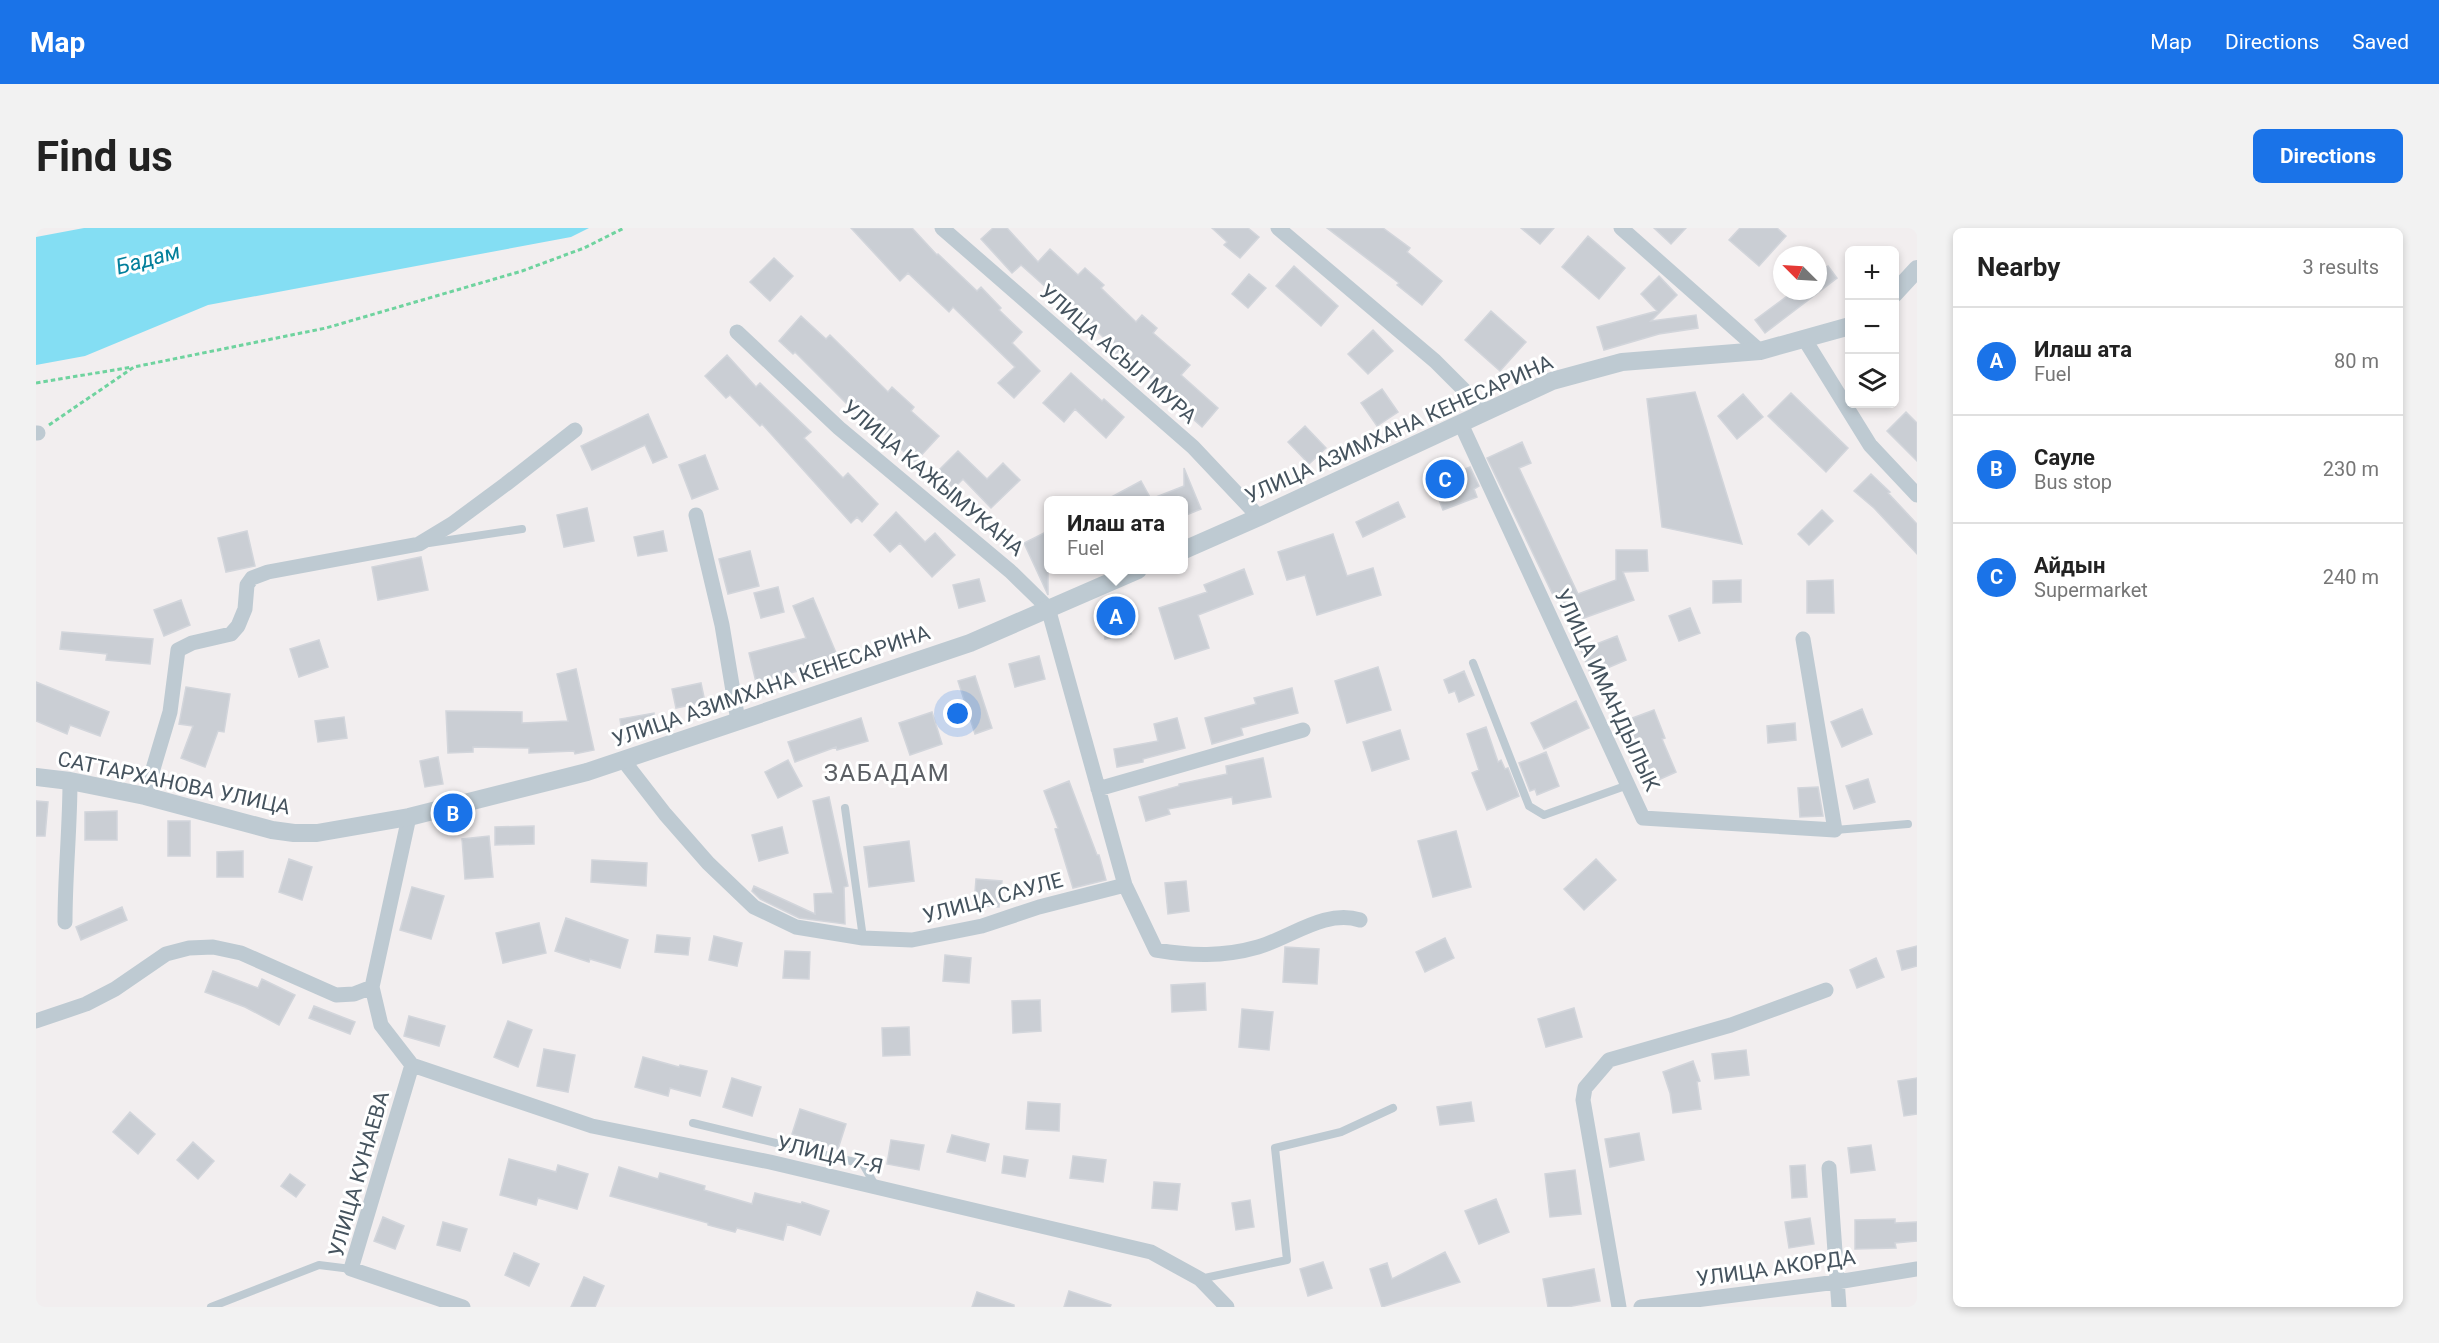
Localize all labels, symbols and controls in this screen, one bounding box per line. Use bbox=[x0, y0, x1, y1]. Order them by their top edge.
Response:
text: Map bbox=[30, 26, 85, 59]
text: Map bbox=[2150, 30, 2192, 54]
text: Directions bbox=[2225, 30, 2319, 54]
text: Saved bbox=[2352, 30, 2409, 54]
button: Directions bbox=[2253, 129, 2403, 183]
text: Find us bbox=[36, 132, 173, 181]
water label: Бадам bbox=[113, 238, 183, 280]
north arrow bbox=[1773, 246, 1827, 300]
map controls bbox=[1845, 246, 1899, 408]
button: + bbox=[1845, 246, 1899, 300]
text: Nearby bbox=[1977, 252, 2060, 282]
text: 3 results bbox=[2303, 255, 2379, 279]
street label: УЛИЦА АСЫЛ МУРА bbox=[1035, 279, 1201, 429]
button: − bbox=[1845, 300, 1899, 354]
text: Илаш ата bbox=[2034, 337, 2132, 362]
text: A bbox=[1990, 349, 2003, 373]
text: 80 m bbox=[2334, 349, 2379, 373]
street label: УЛИЦА АЗИМХАНА КЕНЕСАРИНА bbox=[1241, 350, 1557, 508]
button: layers bbox=[1845, 354, 1899, 408]
text: Fuel bbox=[2034, 362, 2071, 386]
street label: УЛИЦА КАЖЫМУКАНА bbox=[838, 395, 1029, 561]
text: Сауле bbox=[2034, 445, 2095, 470]
pin: C bbox=[1426, 456, 1464, 502]
text: B bbox=[1990, 457, 2003, 481]
text: 230 m bbox=[2323, 457, 2379, 481]
text: Bus stop bbox=[2034, 470, 2112, 494]
popup bbox=[1044, 496, 1188, 574]
text: Илаш ата bbox=[1067, 511, 1165, 536]
text: Fuel bbox=[1067, 536, 1104, 560]
text: Айдын bbox=[2034, 553, 2105, 578]
text: C bbox=[1990, 565, 2003, 589]
text: 240 m bbox=[2323, 565, 2379, 589]
text: Supermarket bbox=[2034, 578, 2148, 602]
street label: УЛИЦА ИМАНДЫЛЫК bbox=[1550, 585, 1665, 795]
pin: A bbox=[1096, 594, 1136, 638]
street label: УЛИЦА АЗИМХАНА КЕНЕСАРИНА bbox=[609, 620, 933, 752]
your location bbox=[943, 699, 972, 728]
street label: САТТАРХАНОВА УЛИЦА bbox=[56, 747, 293, 819]
district label: ЗАБАДАМ bbox=[824, 759, 950, 787]
pin: B bbox=[434, 790, 472, 836]
street label: УЛИЦА САУЛЕ bbox=[920, 868, 1066, 928]
street label: УЛИЦА КУНАЕВА bbox=[324, 1088, 394, 1260]
street label: УЛИЦА 7-Я bbox=[775, 1131, 885, 1179]
street label: УЛИЦА АКОРДА bbox=[1695, 1245, 1857, 1291]

